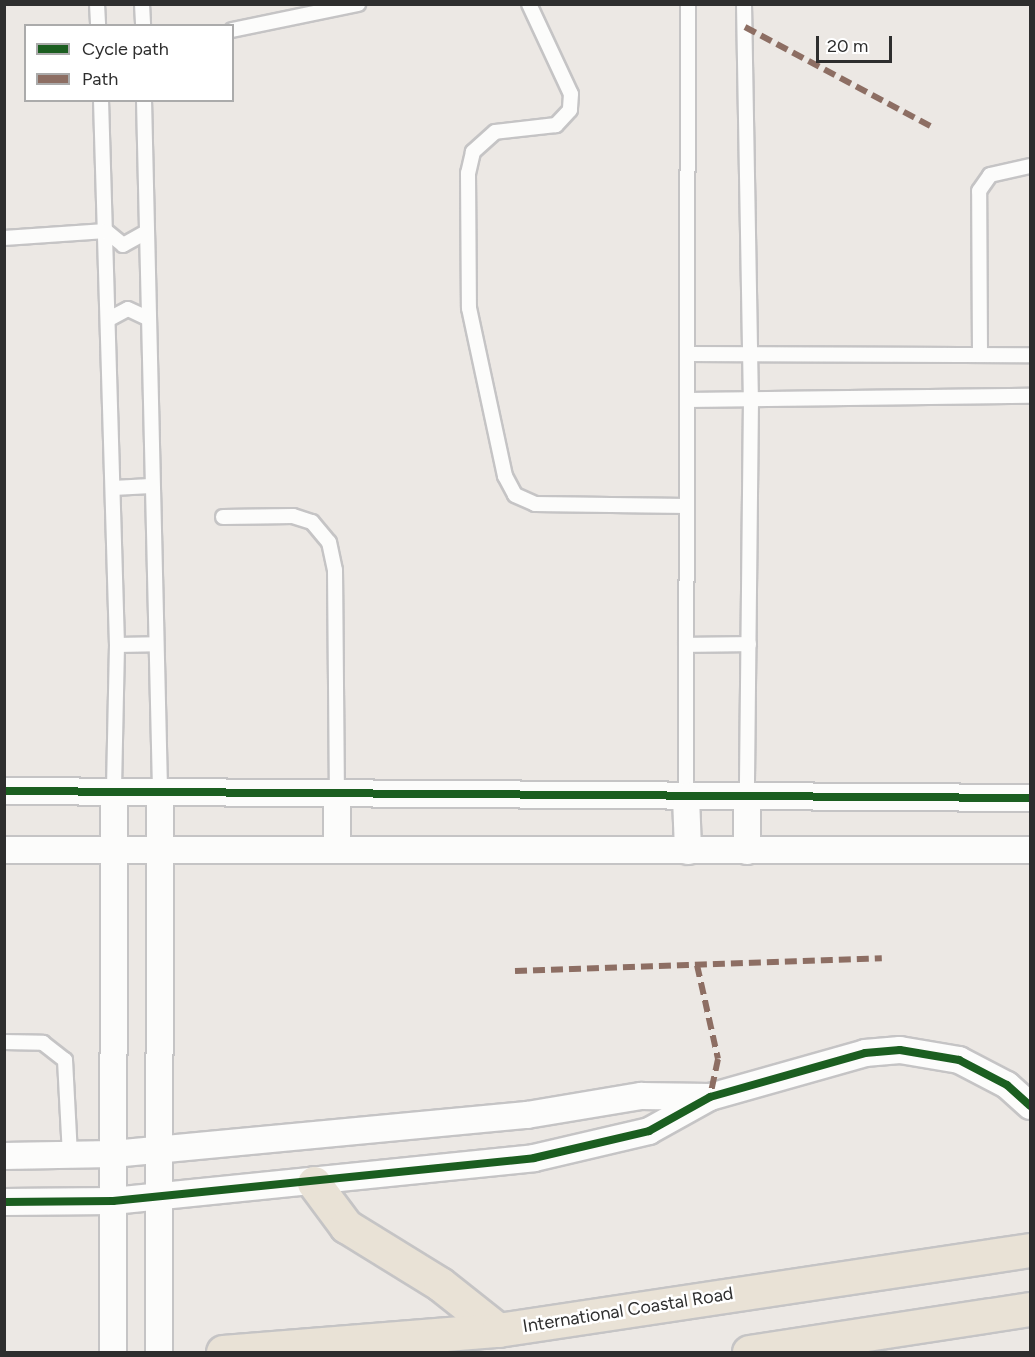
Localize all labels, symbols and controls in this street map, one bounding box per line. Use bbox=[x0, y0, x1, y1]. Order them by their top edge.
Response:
legend bbox=[24, 24, 234, 102]
scale bar bbox=[819, 24, 896, 62]
text: 20 m bbox=[827, 35, 868, 57]
text: Cycle path bbox=[82, 38, 169, 60]
text: Path bbox=[82, 68, 118, 90]
street label: International Coastal Road bbox=[521, 1283, 735, 1337]

